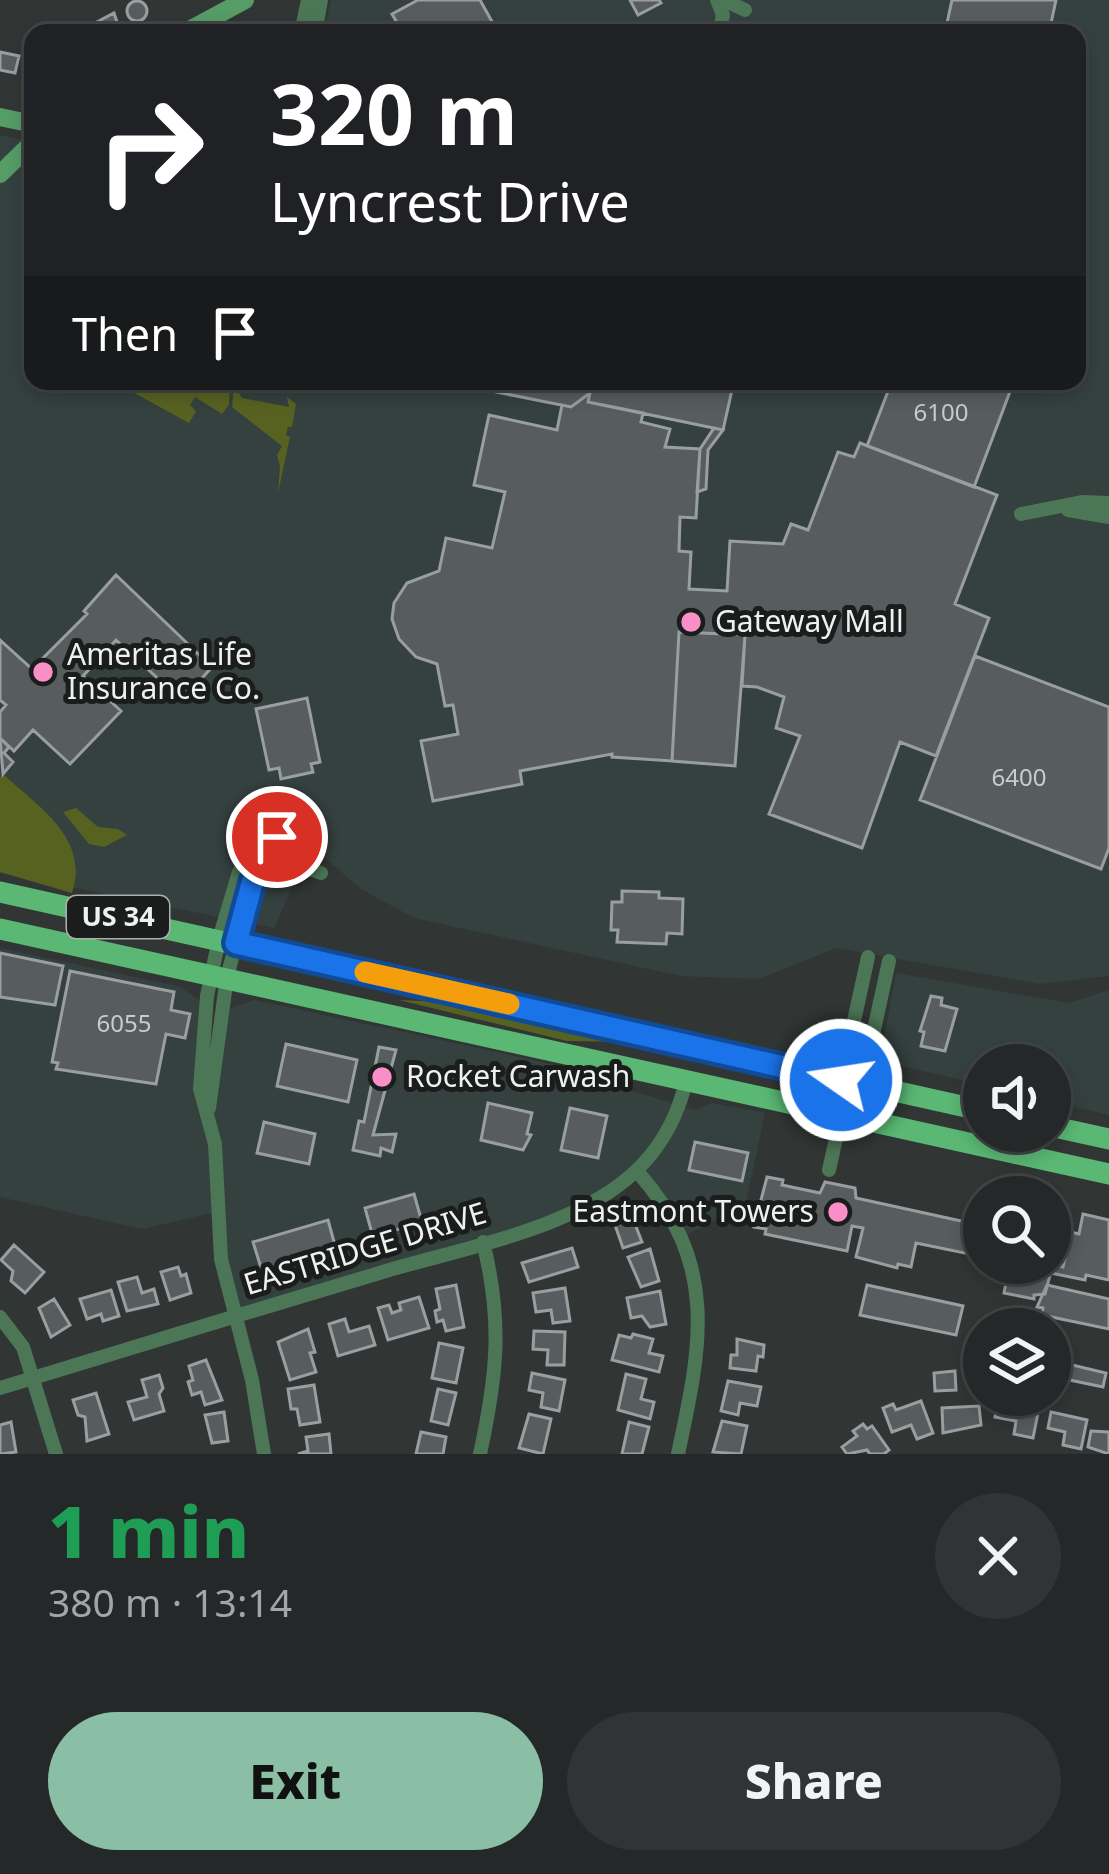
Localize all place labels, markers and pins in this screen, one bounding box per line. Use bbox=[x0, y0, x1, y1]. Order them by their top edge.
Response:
place label: Gateway Mall bbox=[715, 600, 904, 641]
marker: Gateway Mall bbox=[678, 609, 704, 635]
place label: Ameritas Life Insurance Co. bbox=[67, 633, 260, 708]
marker: Ameritas Life Insurance Co. bbox=[30, 659, 56, 685]
pin bbox=[226, 786, 328, 888]
place label: Rocket Carwash bbox=[406, 1055, 630, 1096]
marker: Rocket Carwash bbox=[369, 1064, 395, 1090]
place label: Eastmont Towers bbox=[573, 1190, 814, 1231]
marker: Eastmont Towers bbox=[825, 1199, 851, 1225]

